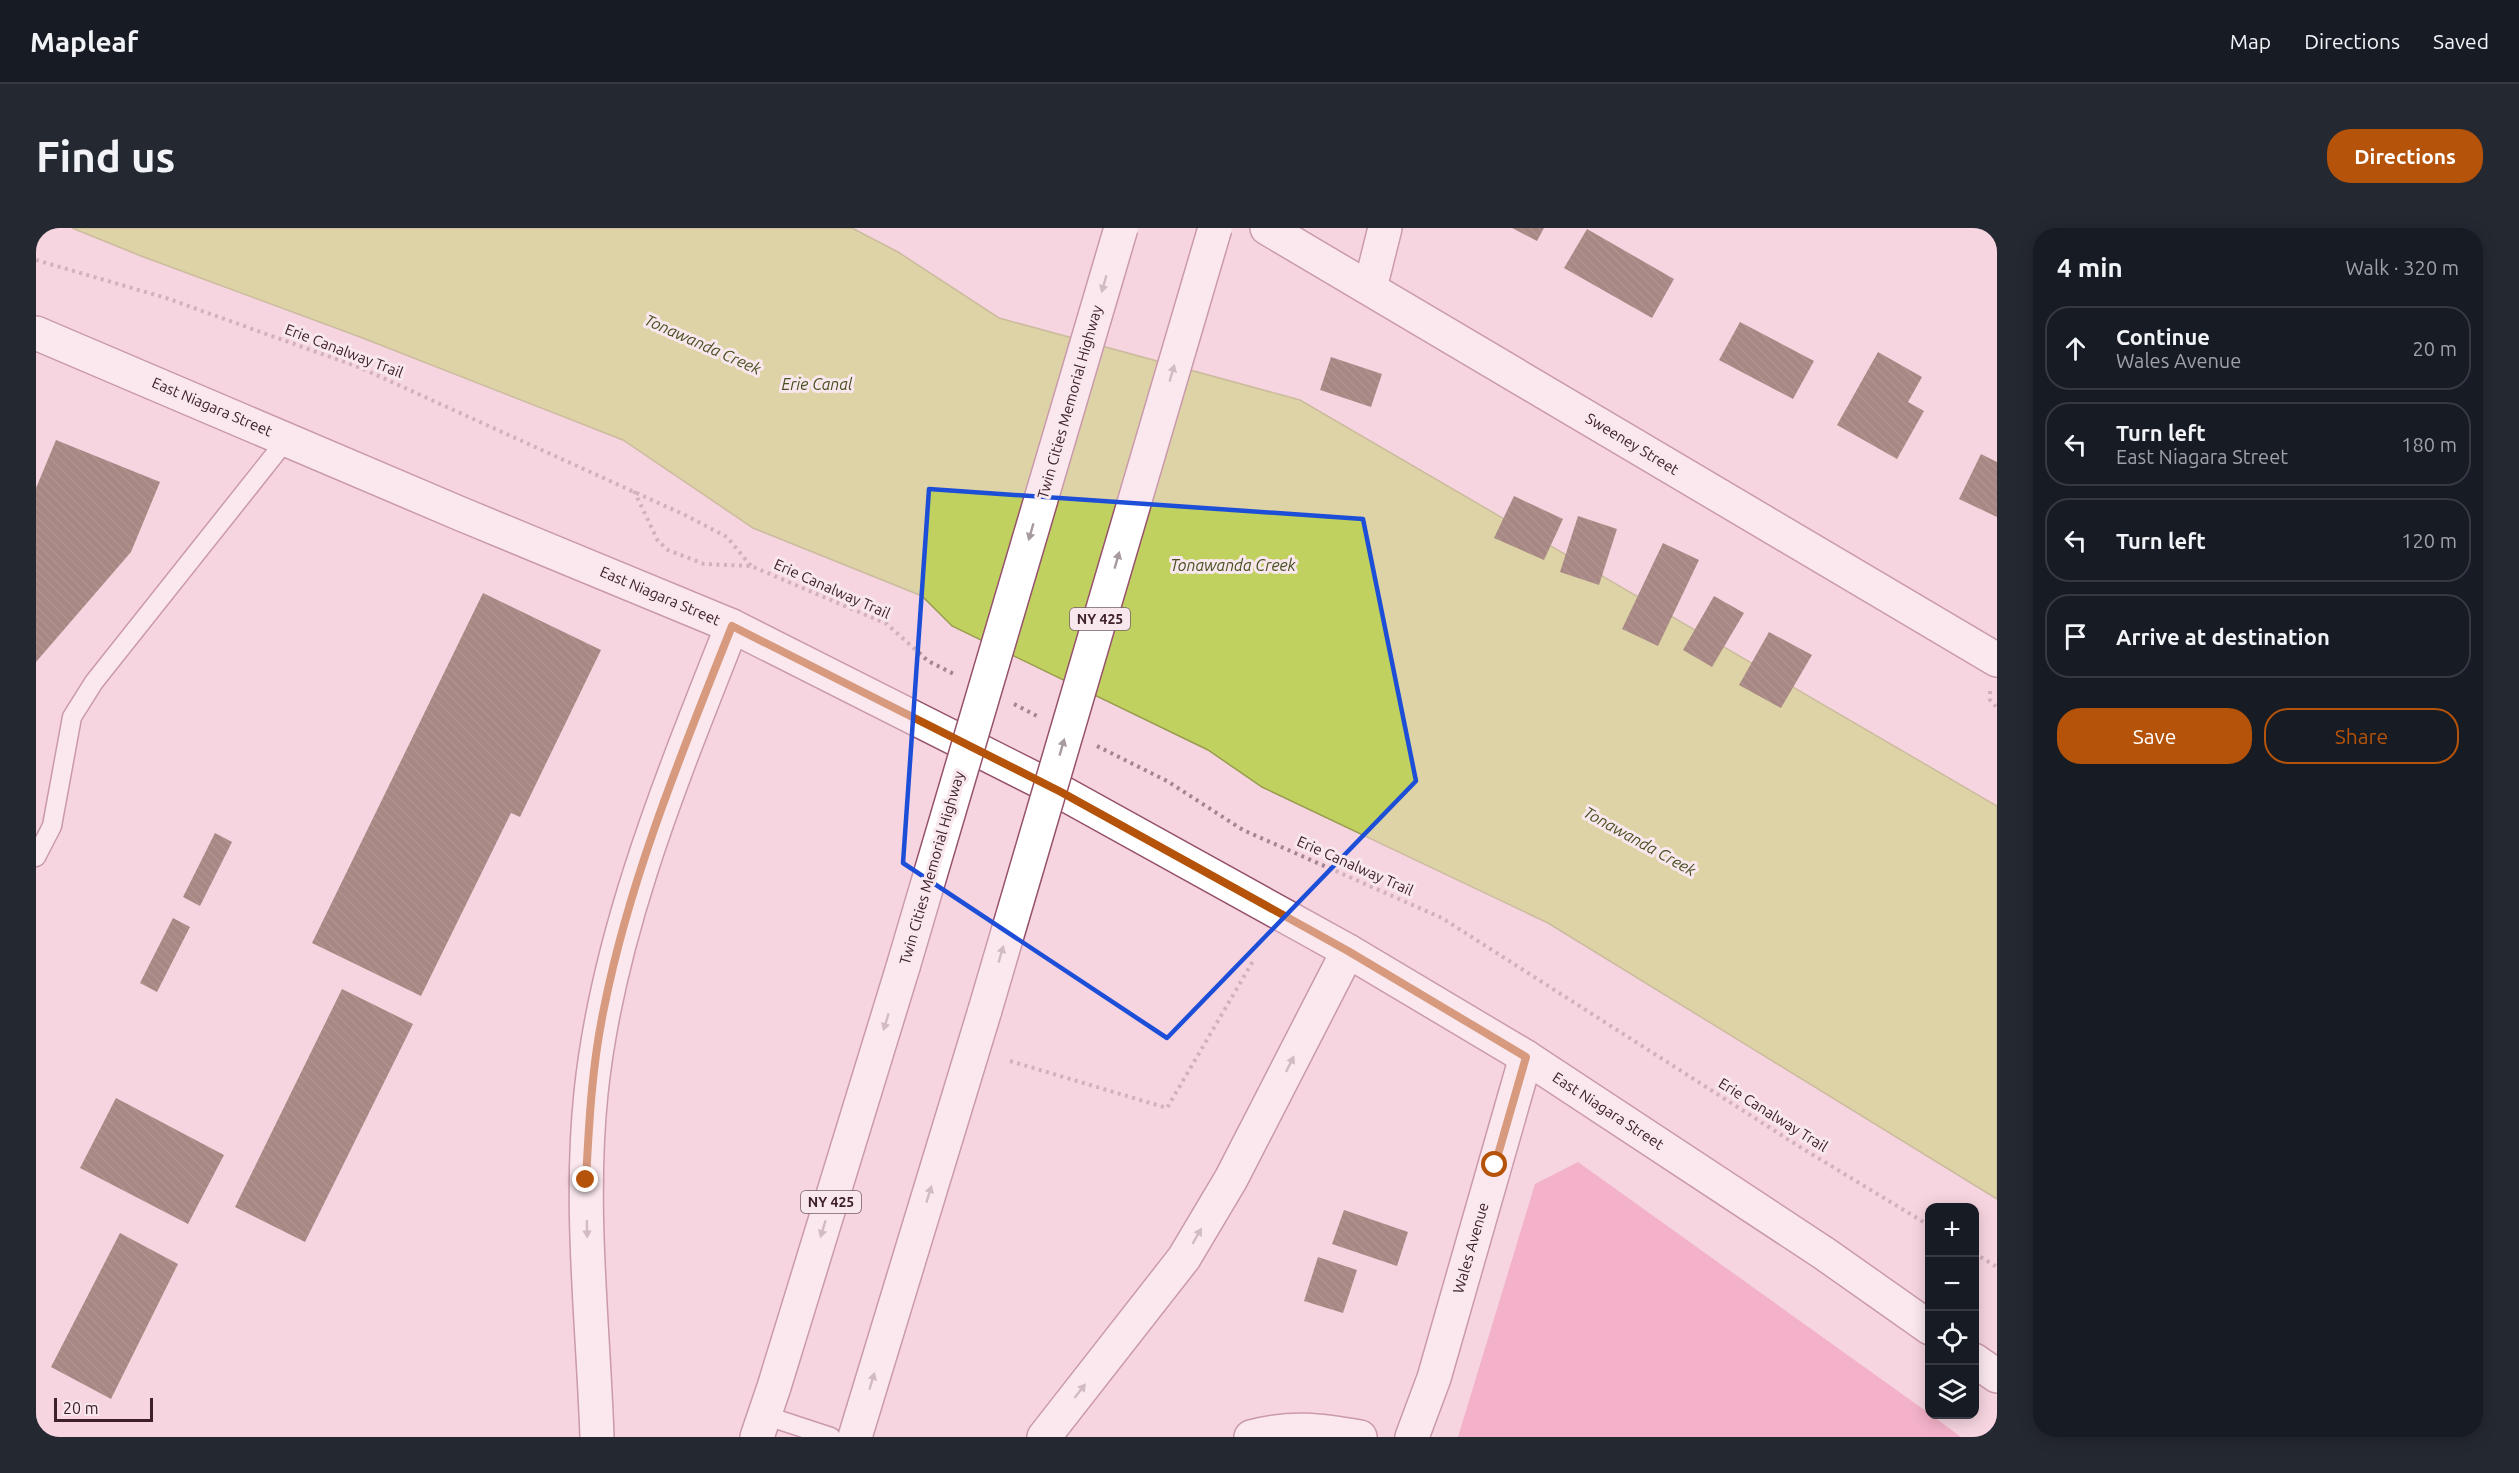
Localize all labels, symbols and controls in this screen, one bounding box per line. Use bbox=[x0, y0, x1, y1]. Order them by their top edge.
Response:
text: Mapleaf bbox=[30, 26, 138, 57]
text: Map bbox=[2230, 29, 2271, 53]
text: Directions bbox=[2304, 29, 2400, 53]
text: Saved bbox=[2433, 29, 2489, 53]
button: Directions bbox=[2327, 129, 2483, 183]
text: Find us bbox=[36, 133, 175, 180]
text: 4 min bbox=[2057, 253, 2123, 282]
text: Walk · 320 m bbox=[2346, 256, 2459, 279]
one-way arrow bbox=[1099, 275, 1108, 293]
street label: Twin Cities Memorial Highway bbox=[1034, 303, 1105, 501]
water label: Tonawanda Creek bbox=[642, 310, 765, 378]
street label: Erie Canalway Trail bbox=[283, 320, 406, 381]
text: Continue bbox=[2116, 324, 2210, 349]
icon: ahead bbox=[2059, 332, 2092, 365]
text: 20 m bbox=[2413, 337, 2457, 360]
text: Wales Avenue bbox=[2116, 349, 2241, 372]
one-way arrow bbox=[1168, 364, 1177, 382]
street label: East Niagara Street bbox=[149, 374, 275, 440]
water label: Erie Canal bbox=[782, 375, 853, 393]
street label: Sweeney Street bbox=[1583, 409, 1682, 478]
text: Turn left bbox=[2116, 420, 2206, 445]
icon: left bbox=[2059, 428, 2092, 461]
text: 180 m bbox=[2401, 433, 2457, 456]
text: East Niagara Street bbox=[2116, 445, 2288, 468]
one-way arrow bbox=[1026, 523, 1035, 541]
icon: left bbox=[2059, 524, 2092, 557]
text: Turn left bbox=[2116, 528, 2206, 553]
text: 120 m bbox=[2401, 529, 2457, 552]
one-way arrow bbox=[1113, 551, 1122, 569]
street label: Erie Canalway Trail bbox=[771, 555, 893, 622]
water label: Tonawanda Creek bbox=[1170, 556, 1297, 574]
street label: East Niagara Street bbox=[597, 563, 723, 629]
road number: NY 425 bbox=[1070, 608, 1130, 630]
icon: arrive bbox=[2059, 620, 2092, 653]
text: Arrive at destination bbox=[2116, 624, 2330, 649]
button: Save bbox=[2057, 708, 2252, 764]
button: Share bbox=[2264, 708, 2459, 764]
one-way arrow bbox=[1058, 738, 1067, 756]
street label: Twin Cities Memorial Highway bbox=[896, 769, 967, 967]
water label: Tonawanda Creek bbox=[1581, 803, 1700, 880]
street label: Erie Canalway Trail bbox=[1294, 832, 1416, 899]
one-way arrow bbox=[997, 945, 1006, 963]
one-way arrow bbox=[881, 1014, 890, 1032]
one-way arrow bbox=[1285, 1055, 1295, 1072]
street label: East Niagara Street bbox=[1550, 1068, 1667, 1153]
street label: Erie Canalway Trail bbox=[1716, 1074, 1831, 1155]
route start bbox=[1481, 1151, 1507, 1177]
route end bbox=[572, 1166, 598, 1192]
one-way arrow bbox=[925, 1185, 934, 1203]
road number: NY 425 bbox=[801, 1191, 861, 1213]
street label: Wales Avenue bbox=[1449, 1200, 1492, 1295]
map controls bbox=[1925, 1203, 1979, 1419]
button: + bbox=[1925, 1203, 1979, 1257]
one-way arrow bbox=[582, 1219, 592, 1238]
one-way arrow bbox=[818, 1220, 827, 1238]
one-way arrow bbox=[1192, 1228, 1203, 1244]
button: − bbox=[1925, 1257, 1979, 1311]
button: locate bbox=[1925, 1311, 1979, 1365]
button: layers bbox=[1925, 1365, 1979, 1419]
one-way arrow bbox=[868, 1372, 877, 1390]
one-way arrow bbox=[1073, 1383, 1086, 1399]
scale bar bbox=[54, 1395, 153, 1422]
text: 20 m bbox=[63, 1399, 99, 1417]

